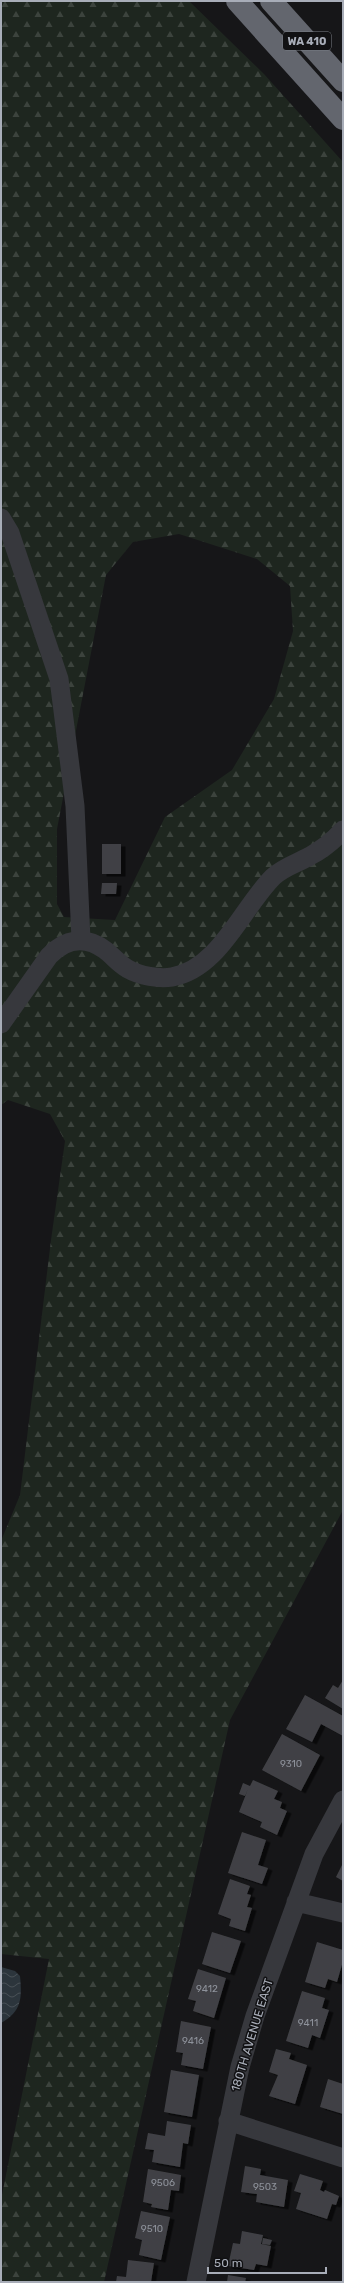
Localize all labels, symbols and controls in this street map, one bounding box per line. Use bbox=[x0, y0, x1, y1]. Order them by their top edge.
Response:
road number: WA 410 bbox=[283, 32, 331, 50]
house number: 9310 bbox=[280, 1758, 302, 1770]
street label: 180TH AVENUE EAST bbox=[228, 1977, 276, 2093]
house number: 9412 bbox=[196, 1983, 218, 1995]
house number: 9411 bbox=[298, 2017, 318, 2029]
house number: 9416 bbox=[182, 2035, 204, 2047]
house number: 9506 bbox=[151, 2177, 175, 2189]
house number: 9503 bbox=[253, 2181, 277, 2193]
house number: 9510 bbox=[141, 2223, 163, 2235]
scale bar bbox=[208, 2249, 326, 2275]
text: 50 m bbox=[214, 2256, 242, 2270]

